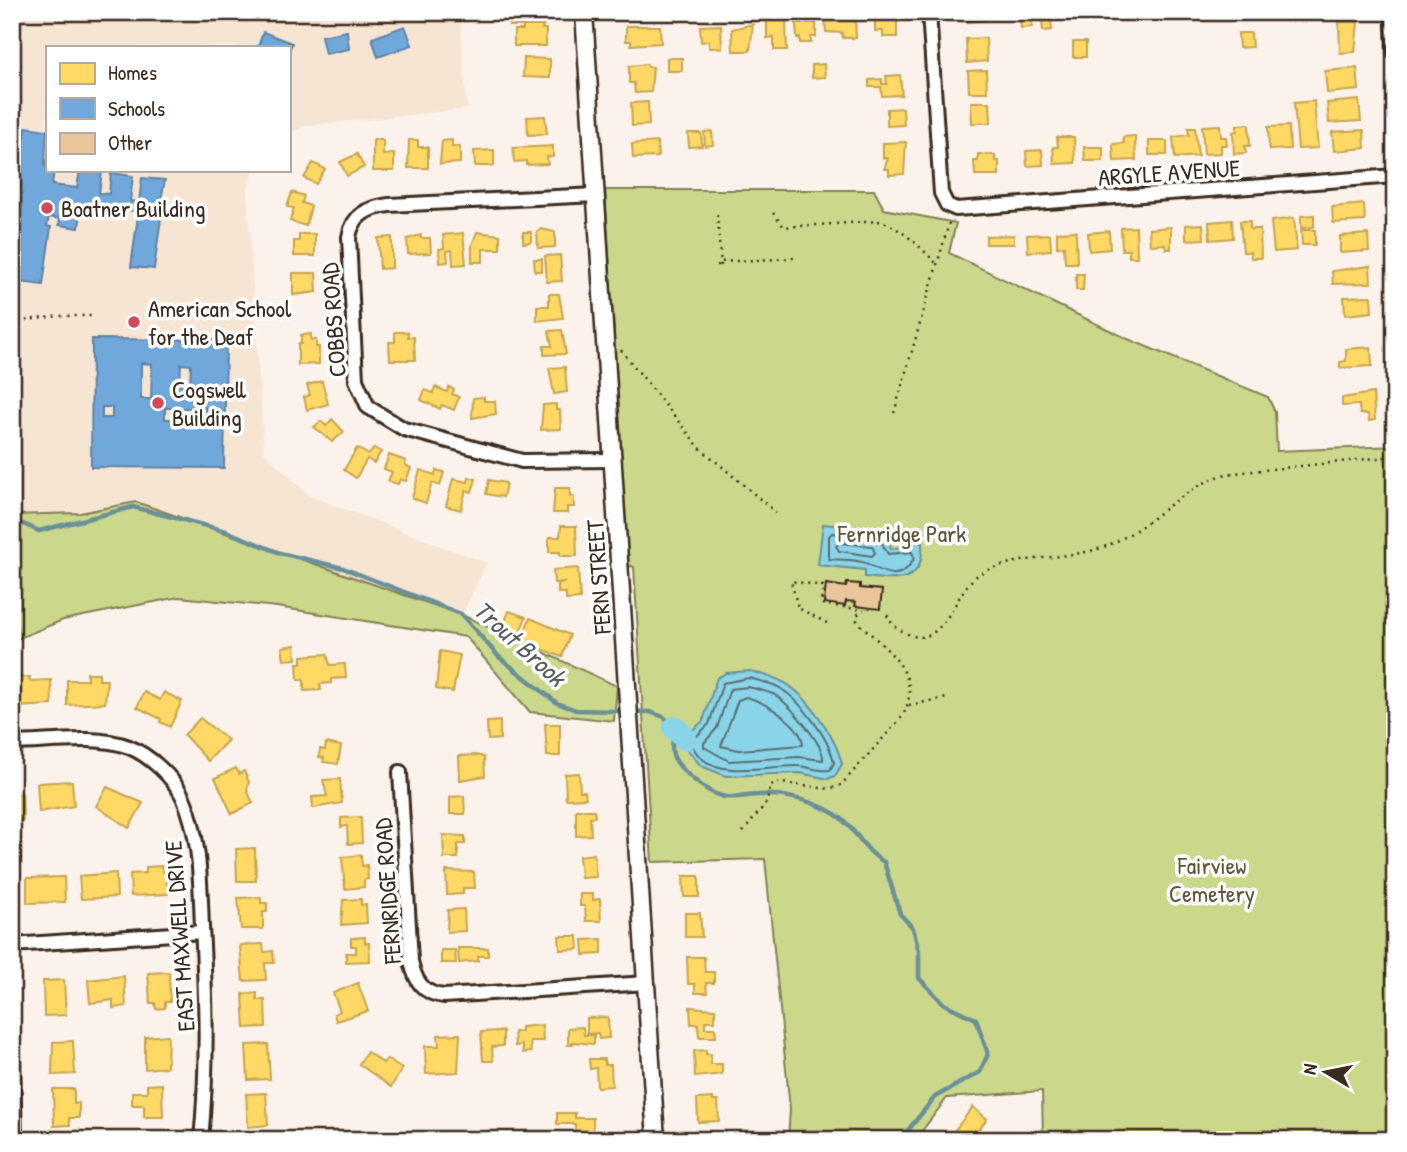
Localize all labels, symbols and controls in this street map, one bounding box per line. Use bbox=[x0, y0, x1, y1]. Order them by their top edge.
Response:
legend bbox=[46, 46, 290, 172]
text: Homes bbox=[108, 58, 157, 87]
text: Schools bbox=[108, 94, 165, 123]
text: Other bbox=[108, 128, 152, 157]
street label: ARGYLE AVENUE bbox=[1097, 151, 1241, 193]
place label: Boatner Building bbox=[61, 192, 205, 224]
marker: Boatner Building bbox=[39, 200, 55, 216]
street label: COBBS ROAD bbox=[313, 261, 353, 378]
place label: American School for the Deaf bbox=[148, 292, 292, 352]
marker: American School for the Deaf bbox=[126, 314, 142, 330]
place label: Cogswell Building bbox=[172, 373, 246, 433]
marker: Cogswell Building bbox=[150, 395, 166, 411]
park label: Fernridge Park bbox=[837, 517, 966, 549]
street label: FERN STREET bbox=[578, 518, 618, 636]
water label: Trout Brook bbox=[466, 592, 575, 695]
street label: FERNRIDGE ROAD bbox=[366, 816, 408, 966]
street label: EAST MAXWELL DRIVE bbox=[156, 839, 202, 1033]
park label: Fairview Cemetery bbox=[1169, 849, 1255, 909]
north arrow bbox=[1292, 1036, 1362, 1106]
text: N bbox=[1296, 1062, 1323, 1076]

